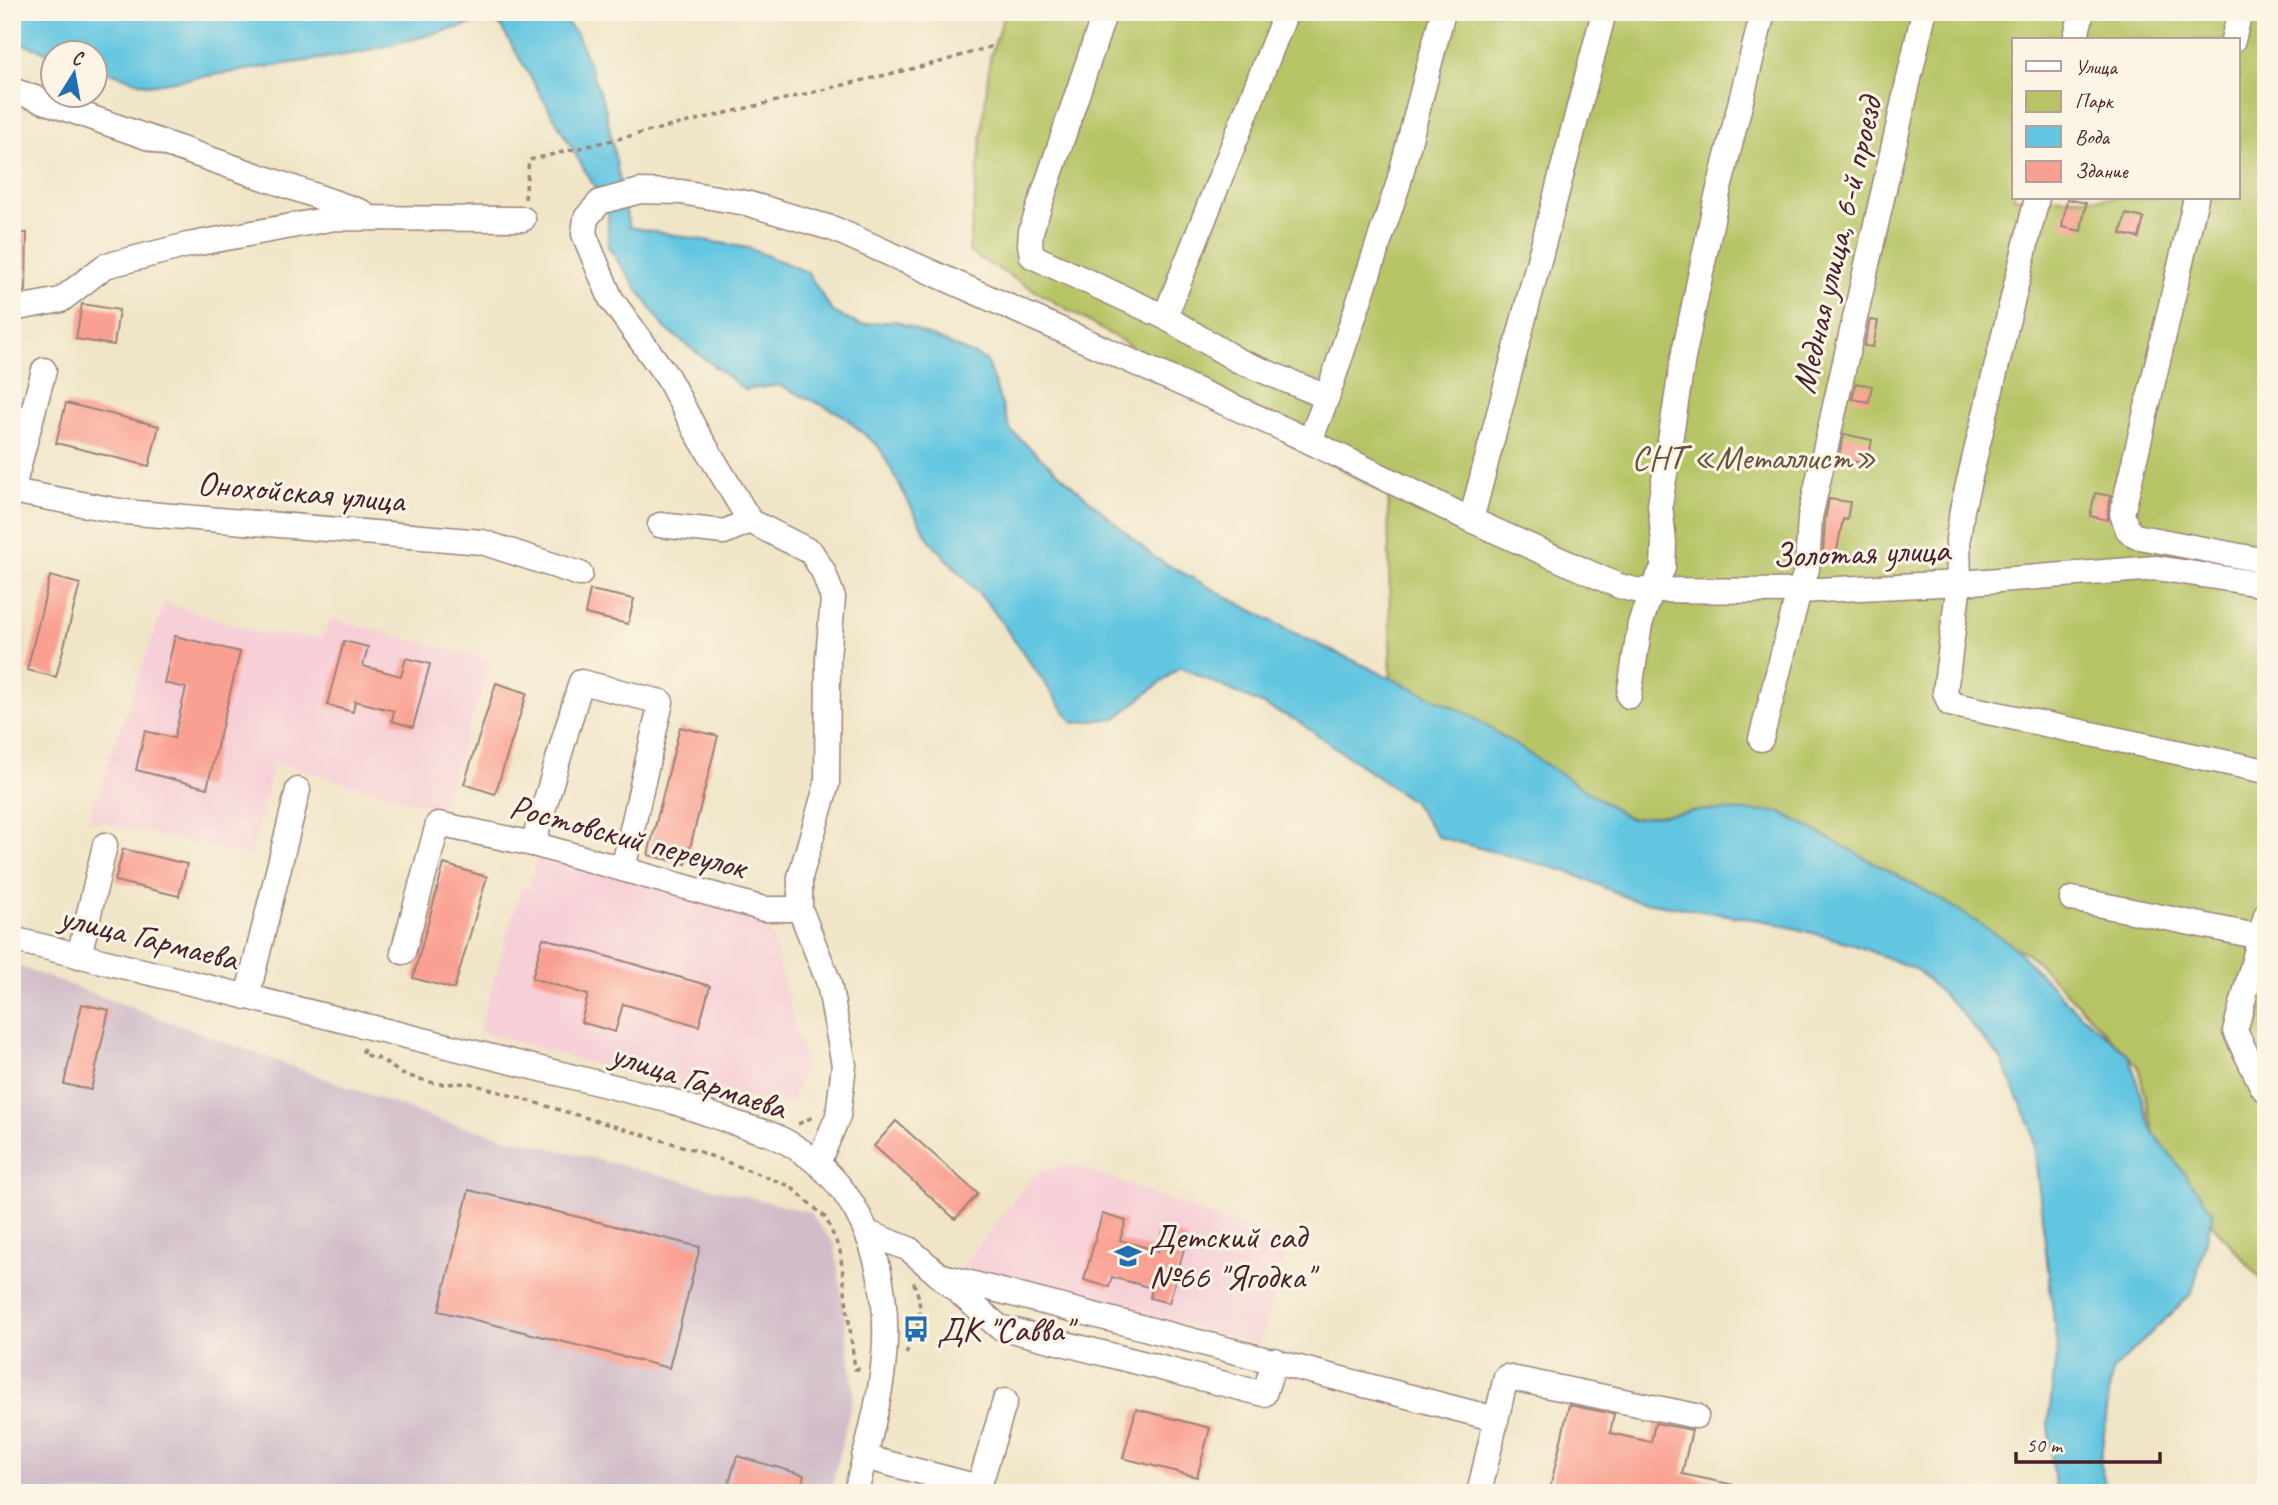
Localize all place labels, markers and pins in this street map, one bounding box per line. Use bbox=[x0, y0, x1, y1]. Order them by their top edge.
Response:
place label: Детский сад №66 "Ягодка" bbox=[1149, 1214, 1320, 1299]
school or university icon: Детский сад №66 "Ягодка" bbox=[1113, 1241, 1143, 1271]
place label: ДК "Савва" bbox=[937, 1307, 1078, 1352]
bus stop icon: ДК "Савва" bbox=[901, 1314, 931, 1344]

